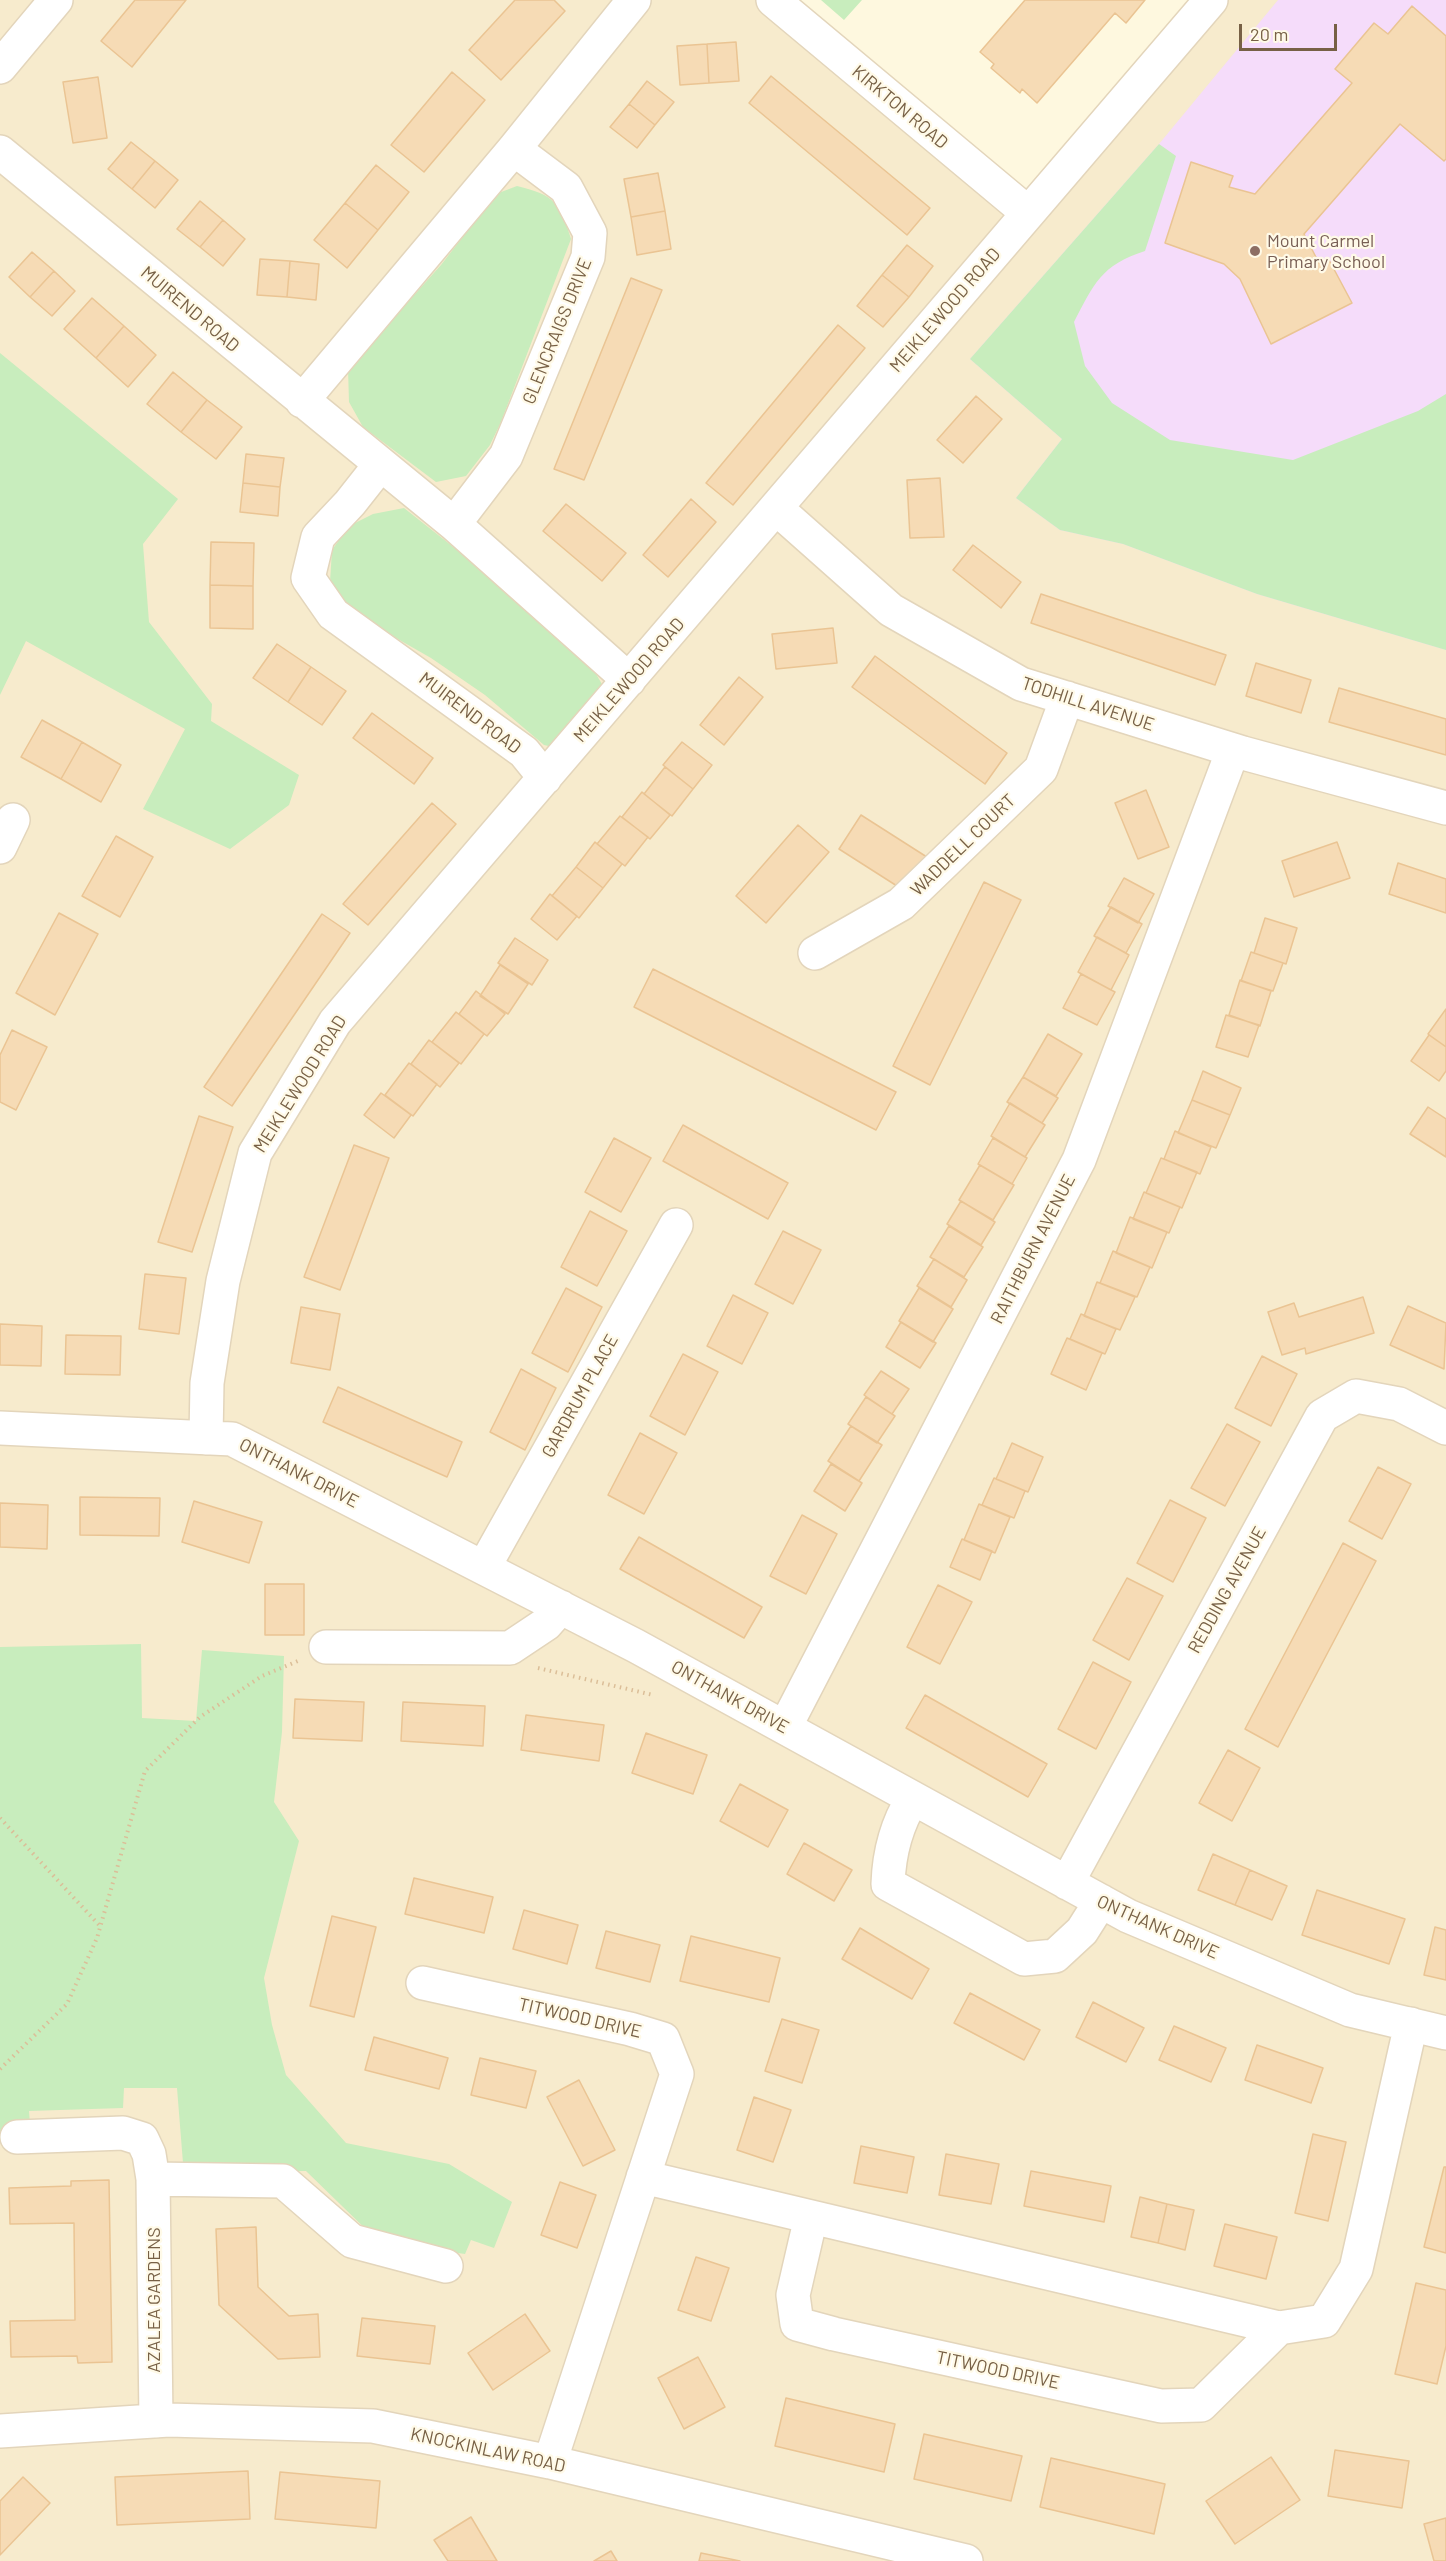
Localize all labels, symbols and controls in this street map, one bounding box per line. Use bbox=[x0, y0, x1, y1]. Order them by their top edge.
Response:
scale bar bbox=[1242, 12, 1340, 50]
text: 20 m bbox=[1250, 23, 1288, 45]
street label: KIRKTON ROAD bbox=[848, 61, 952, 153]
place label: Mount Carmel Primary School bbox=[1267, 230, 1385, 272]
street label: MEIKLEWOOD ROAD bbox=[885, 243, 1005, 377]
marker: Mount Carmel Primary School bbox=[1248, 244, 1262, 258]
street label: GLENCRAIGS DRIVE bbox=[518, 255, 596, 407]
street label: MUIREND ROAD bbox=[136, 262, 244, 356]
street label: MEIKLEWOOD ROAD bbox=[569, 613, 689, 747]
street label: MUIREND ROAD bbox=[415, 668, 525, 758]
street label: TODHILL AVENUE bbox=[1019, 672, 1157, 736]
street label: WADDELL COURT bbox=[906, 790, 1020, 900]
street label: MEIKLEWOOD ROAD bbox=[249, 1011, 351, 1157]
street label: RAITHBURN AVENUE bbox=[986, 1171, 1080, 1327]
street label: GARDRUM PLACE bbox=[537, 1331, 623, 1461]
street label: ONTHANK DRIVE bbox=[236, 1434, 362, 1512]
street label: REDDING AVENUE bbox=[1183, 1523, 1271, 1657]
street label: ONTHANK DRIVE bbox=[667, 1656, 793, 1738]
street label: ONTHANK DRIVE bbox=[1094, 1890, 1222, 1964]
street label: TITWOOD DRIVE bbox=[516, 1993, 644, 2043]
street label: AZALEA GARDENS bbox=[143, 2227, 165, 2373]
street label: TITWOOD DRIVE bbox=[934, 2346, 1062, 2394]
street label: KNOCKINLAW ROAD bbox=[409, 2423, 567, 2477]

